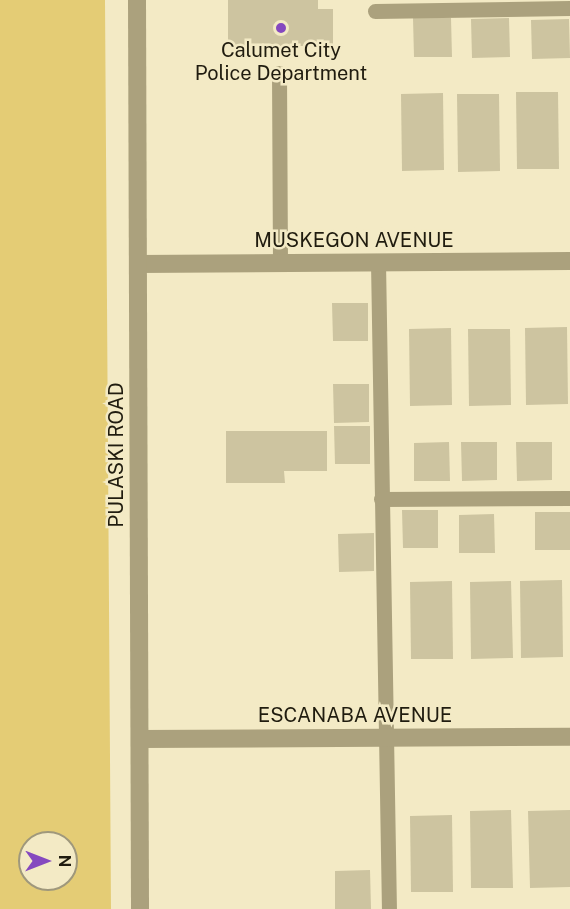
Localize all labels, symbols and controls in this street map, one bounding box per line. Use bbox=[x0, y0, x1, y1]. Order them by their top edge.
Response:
marker: Calumet City Police Department bbox=[274, 21, 288, 35]
place label: Calumet City Police Department bbox=[195, 38, 367, 85]
street label: MUSKEGON AVENUE bbox=[254, 228, 454, 252]
street label: PULASKI ROAD bbox=[104, 382, 128, 528]
street label: ESCANABA AVENUE bbox=[258, 703, 452, 727]
north arrow bbox=[18, 831, 78, 891]
text: N bbox=[55, 855, 74, 867]

